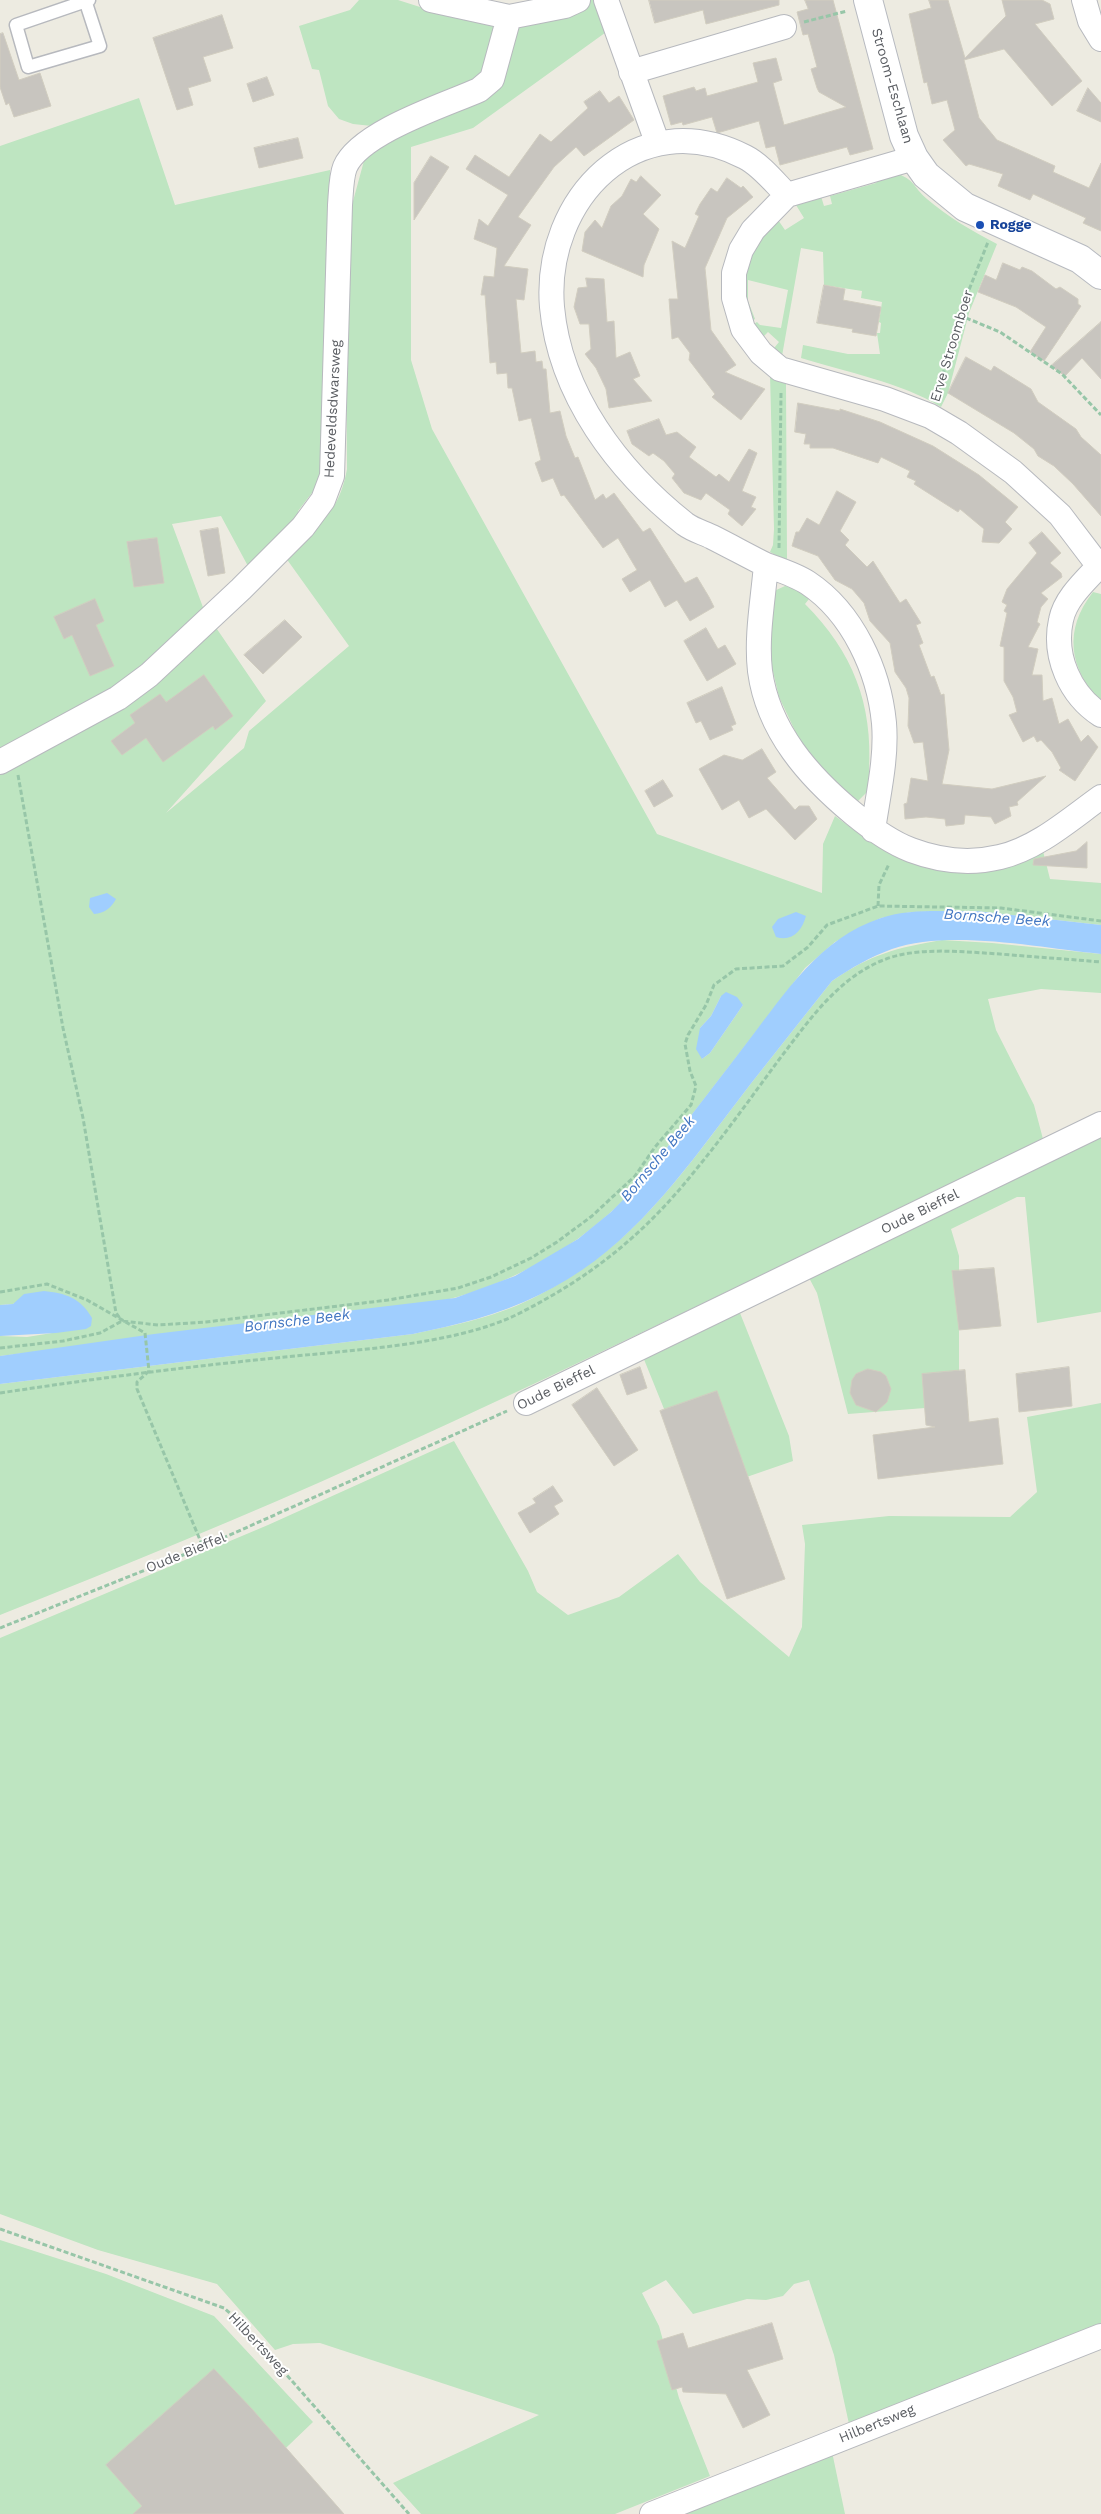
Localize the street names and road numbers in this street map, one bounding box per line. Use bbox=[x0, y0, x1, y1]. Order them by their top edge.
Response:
street label: Stroom-Eschlaan bbox=[867, 26, 917, 146]
street label: Erve Stroomboer bbox=[927, 288, 977, 404]
street label: Hedeveldsdwarsweg bbox=[321, 339, 345, 479]
street label: Oude Bieffel bbox=[878, 1186, 962, 1238]
street label: Oude Bieffel bbox=[514, 1362, 598, 1414]
street label: Oude Bieffel bbox=[144, 1529, 228, 1577]
street label: Hilbertsweg bbox=[224, 2309, 292, 2379]
street label: Hilbertsweg bbox=[837, 2401, 917, 2447]

